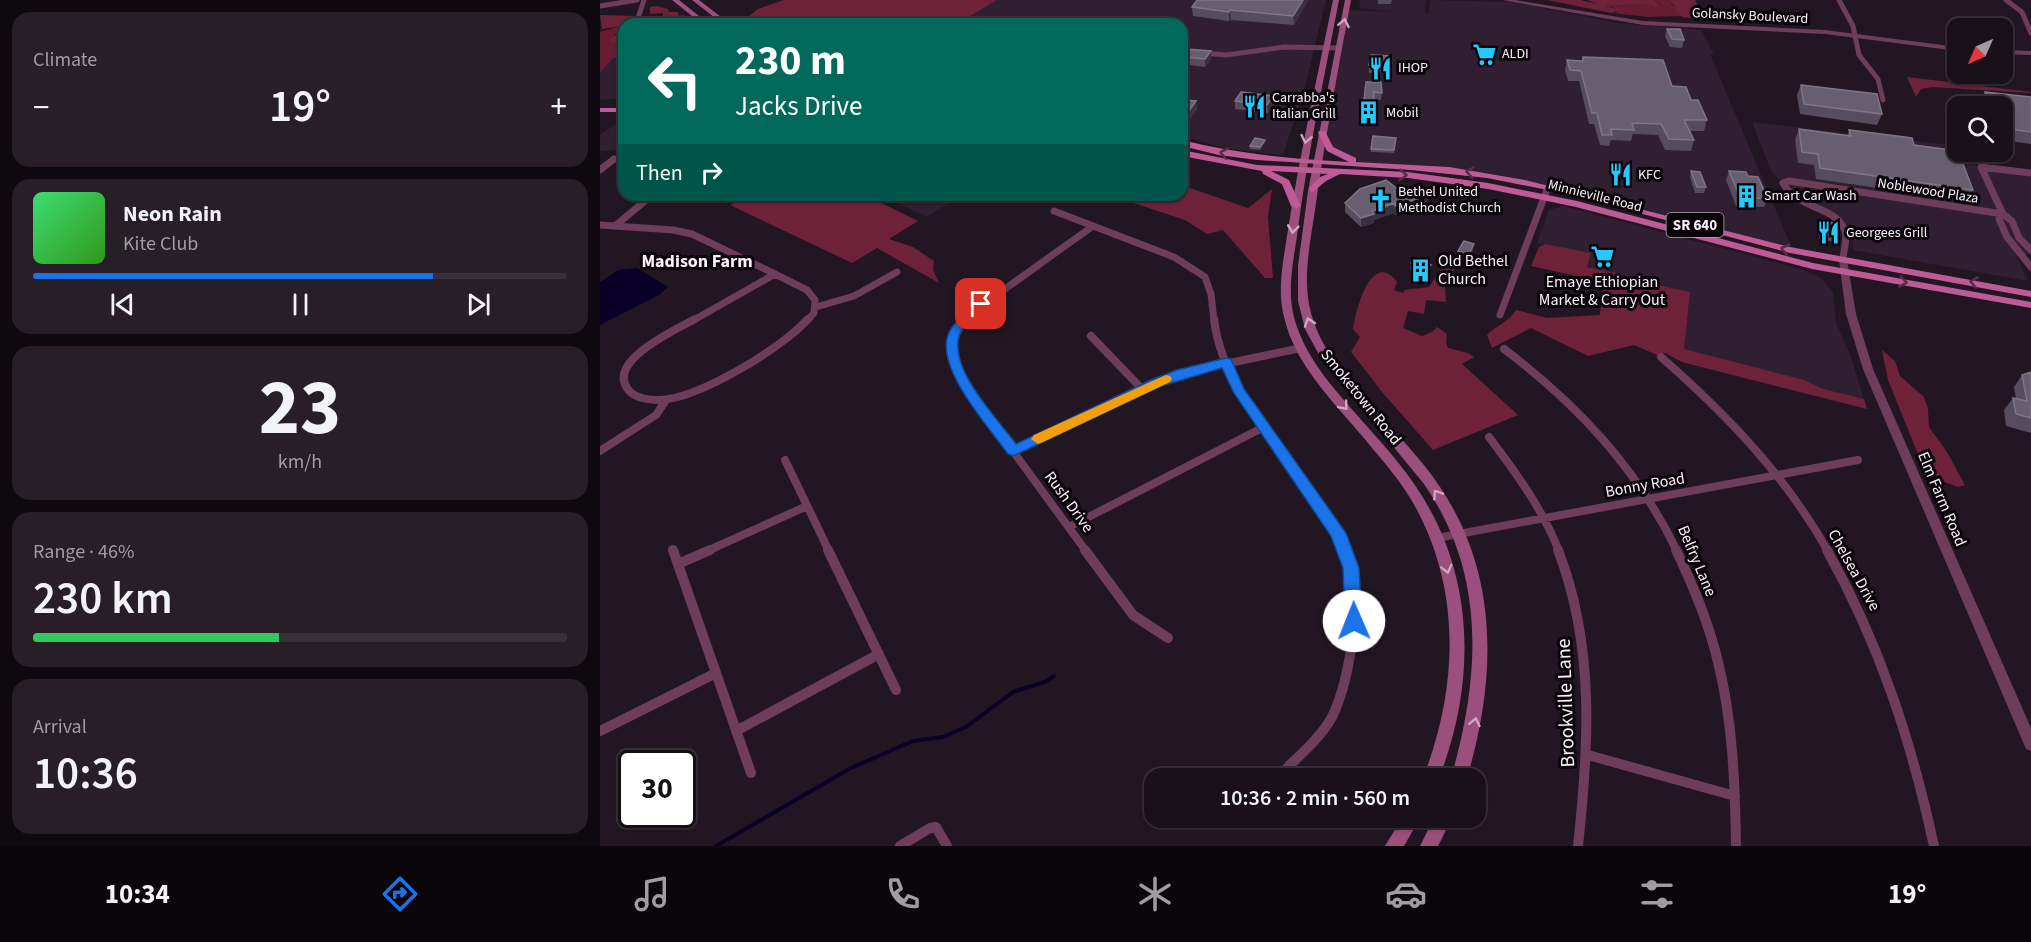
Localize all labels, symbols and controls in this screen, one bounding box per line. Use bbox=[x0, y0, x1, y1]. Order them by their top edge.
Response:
street label: Golansky Boulevard bbox=[1691, 3, 1809, 29]
one-way arrow bbox=[1337, 18, 1350, 28]
north arrow bbox=[1947, 18, 2013, 84]
map controls bbox=[1947, 18, 2013, 162]
text: 230 m bbox=[735, 31, 846, 91]
supermarket icon: ALDI bbox=[1471, 41, 1497, 67]
icon: left bbox=[636, 42, 714, 120]
place label: ALDI bbox=[1502, 44, 1529, 64]
text: Climate bbox=[33, 46, 97, 74]
restaurant icon: IHOP bbox=[1367, 55, 1393, 81]
place label: IHOP bbox=[1398, 58, 1428, 78]
text: 19° bbox=[269, 75, 331, 139]
text: − bbox=[33, 84, 49, 131]
text: + bbox=[551, 84, 567, 131]
text: Jacks Drive bbox=[735, 87, 862, 126]
place label: Carrabba's Italian Grill bbox=[1272, 88, 1336, 124]
restaurant icon: Carrabba's Italian Grill bbox=[1241, 93, 1267, 119]
button: search bbox=[1947, 96, 2013, 162]
building icon: Mobil bbox=[1355, 100, 1381, 126]
place label: Mobil bbox=[1386, 103, 1419, 123]
one-way arrow bbox=[1301, 134, 1314, 144]
one-way arrow bbox=[1219, 147, 1229, 160]
icon: right bbox=[695, 156, 728, 189]
text: Then bbox=[636, 157, 683, 189]
restaurant icon: KFC bbox=[1607, 162, 1633, 188]
place label: KFC bbox=[1638, 165, 1661, 185]
one-way arrow bbox=[1466, 166, 1476, 179]
one-way arrow bbox=[1398, 168, 1407, 181]
street label: Noblewood Plaza bbox=[1876, 173, 1980, 209]
street label: Minnieville Road bbox=[1546, 175, 1644, 217]
place label: Bethel United Methodist Church bbox=[1398, 182, 1501, 218]
building icon: Smart Car Wash bbox=[1733, 183, 1759, 209]
place label: Smart Car Wash bbox=[1764, 186, 1857, 206]
church icon: Bethel United Methodist Church bbox=[1367, 187, 1393, 213]
text: Neon Rain bbox=[123, 198, 222, 230]
road number: SR 640 bbox=[1666, 213, 1724, 237]
restaurant icon: Georgees Grill bbox=[1815, 220, 1841, 246]
place label: Georgees Grill bbox=[1846, 223, 1928, 243]
one-way arrow bbox=[1287, 224, 1299, 233]
text: Kite Club bbox=[123, 230, 198, 258]
one-way arrow bbox=[1780, 243, 1790, 256]
supermarket icon: Emaye Ethiopian Market & Carry Out bbox=[1589, 244, 1615, 270]
district label: Madison Farm bbox=[641, 249, 753, 274]
place label: Old Bethel Church bbox=[1438, 250, 1508, 290]
building icon: Old Bethel Church bbox=[1407, 257, 1433, 283]
place label: Emaye Ethiopian Market & Carry Out bbox=[1539, 271, 1666, 311]
one-way arrow bbox=[1898, 275, 1907, 287]
one-way arrow bbox=[1969, 276, 1979, 289]
pin bbox=[955, 278, 1006, 329]
icon: arrive bbox=[964, 287, 997, 320]
icon: previous bbox=[106, 288, 139, 321]
icon: pause bbox=[284, 288, 317, 321]
icon: next bbox=[462, 288, 495, 321]
one-way arrow bbox=[1303, 317, 1316, 328]
street label: Smoketown Road bbox=[1315, 344, 1407, 450]
text: 23 bbox=[259, 353, 341, 464]
one-way arrow bbox=[1337, 399, 1348, 410]
text: km/h bbox=[278, 448, 322, 476]
street label: Elm Farm Road bbox=[1912, 448, 1972, 550]
street label: Rush Drive bbox=[1039, 467, 1099, 537]
street label: Bonny Road bbox=[1603, 467, 1687, 503]
one-way arrow bbox=[1433, 490, 1445, 500]
street label: Belfry Lane bbox=[1672, 522, 1722, 600]
street label: Chelsea Drive bbox=[1823, 525, 1886, 615]
text: Range · 46% bbox=[33, 538, 134, 566]
one-way arrow bbox=[1440, 563, 1452, 574]
text: 230 km bbox=[33, 567, 173, 631]
position arrow bbox=[1322, 589, 1386, 653]
street label: Brookville Lane bbox=[1550, 638, 1582, 768]
text: Arrival bbox=[33, 713, 87, 741]
one-way arrow bbox=[1468, 717, 1481, 727]
text: 10:36 bbox=[33, 742, 138, 806]
speed limit sign: 30 bbox=[618, 750, 696, 828]
text: 10:36 · 2 min · 560 m bbox=[1220, 782, 1410, 814]
icon: directions bbox=[379, 873, 421, 915]
icon: music bbox=[631, 873, 673, 915]
icon: phone bbox=[882, 873, 924, 915]
icon: climate bbox=[1134, 873, 1176, 915]
icon: car bbox=[1385, 873, 1427, 915]
icon: filters bbox=[1636, 873, 1678, 915]
text: 10:34 bbox=[105, 875, 170, 914]
text: 19° bbox=[1888, 875, 1926, 914]

